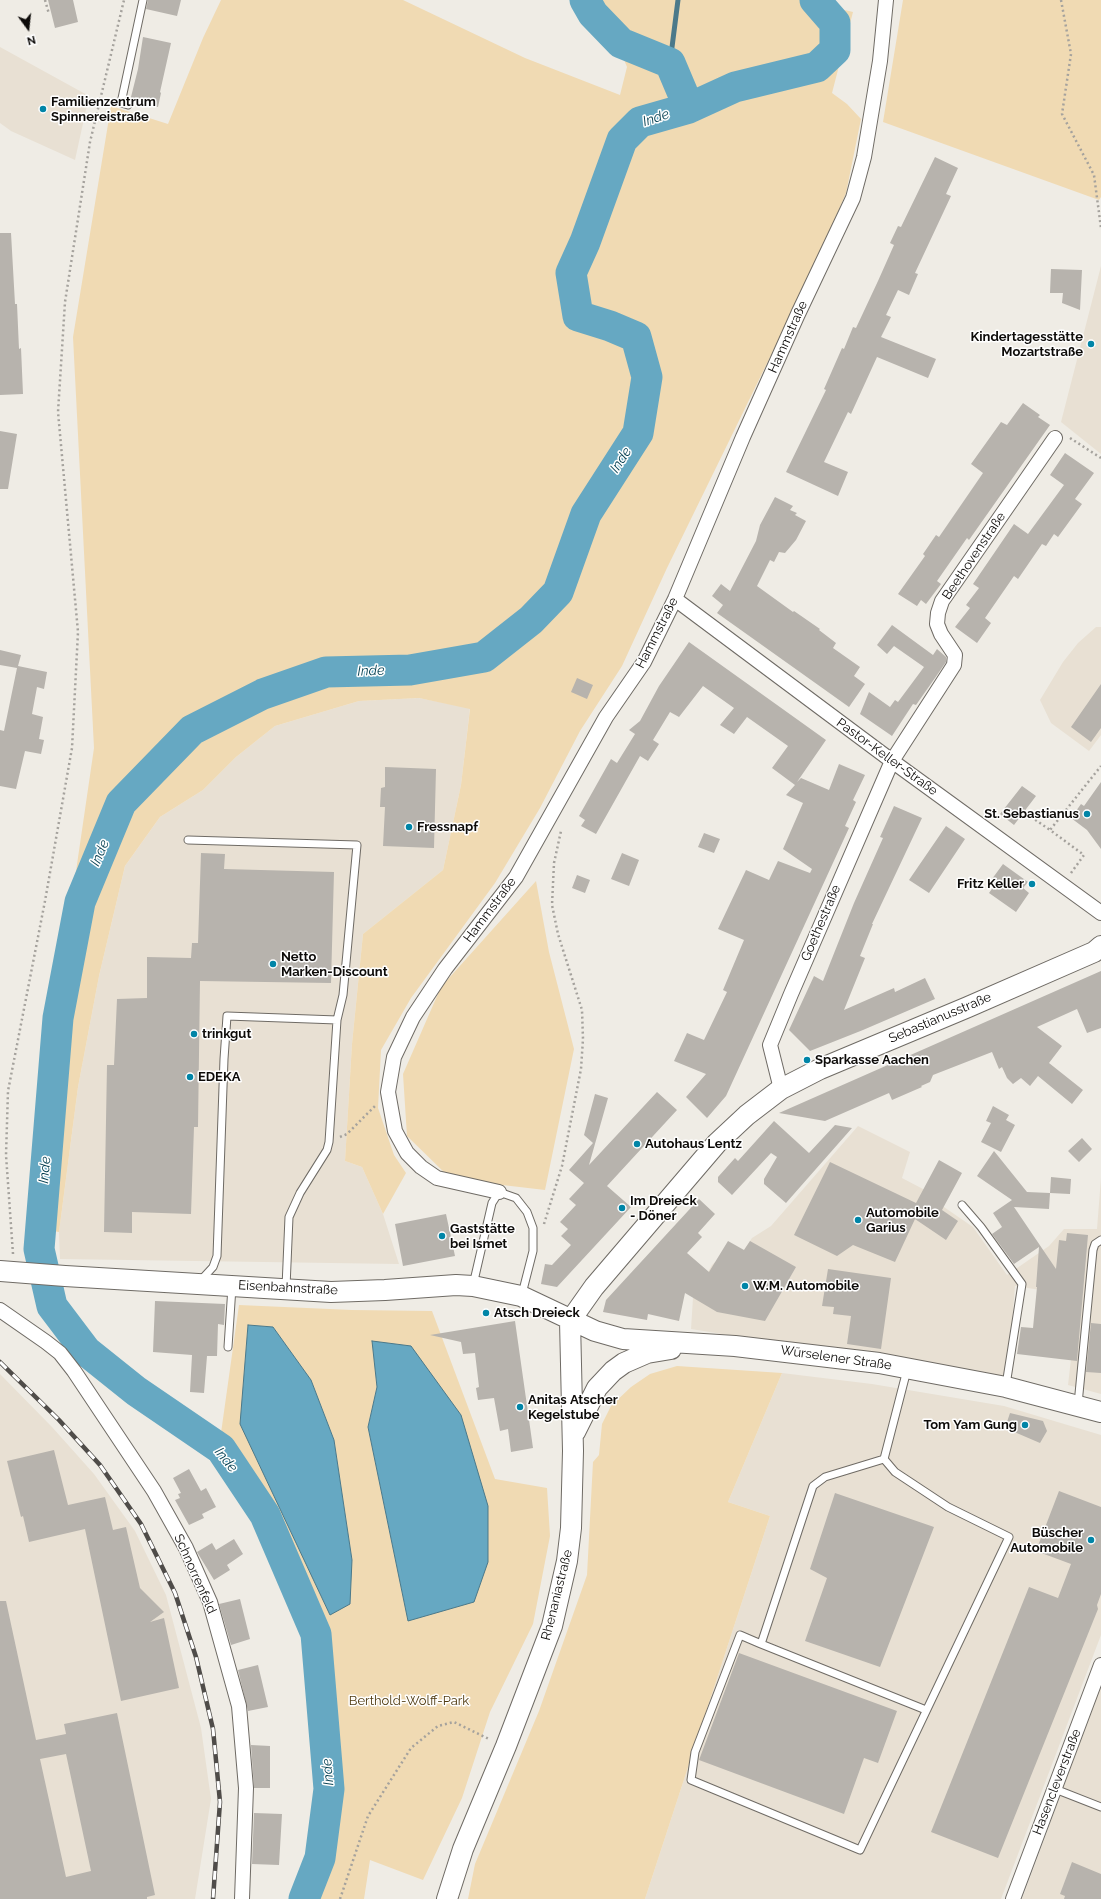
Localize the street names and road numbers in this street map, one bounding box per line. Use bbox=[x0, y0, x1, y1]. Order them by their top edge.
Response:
street label: Hammstraße bbox=[765, 298, 811, 376]
street label: Beethovenstraße bbox=[939, 509, 1009, 603]
street label: Hammstraße bbox=[632, 595, 682, 671]
street label: Pastor-Keller-Straße bbox=[833, 715, 941, 799]
street label: Hammstraße bbox=[460, 874, 520, 946]
street label: Goethestraße bbox=[798, 883, 844, 963]
street label: Sebastianusstraße bbox=[886, 989, 994, 1047]
street label: Eisenbahnstraße bbox=[238, 1278, 338, 1298]
street label: Würselener Straße bbox=[779, 1342, 893, 1374]
street label: Schnorrenfeld bbox=[171, 1532, 219, 1616]
street label: Rhenaniastraße bbox=[538, 1548, 576, 1642]
street label: Hasencleverstraße bbox=[1030, 1727, 1084, 1837]

